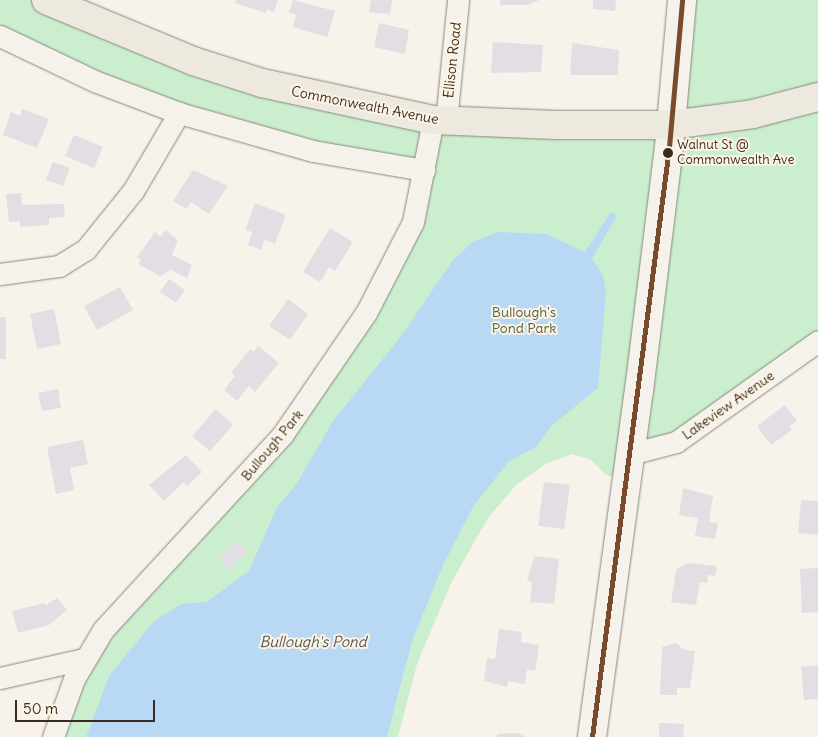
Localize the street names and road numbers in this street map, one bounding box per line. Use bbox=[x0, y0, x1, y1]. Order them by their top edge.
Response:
street label: Ellison Road bbox=[440, 21, 464, 99]
street label: Commonwealth Avenue bbox=[290, 82, 440, 128]
street label: Lakeview Avenue bbox=[679, 367, 777, 443]
street label: Bullough Park bbox=[237, 406, 307, 484]

